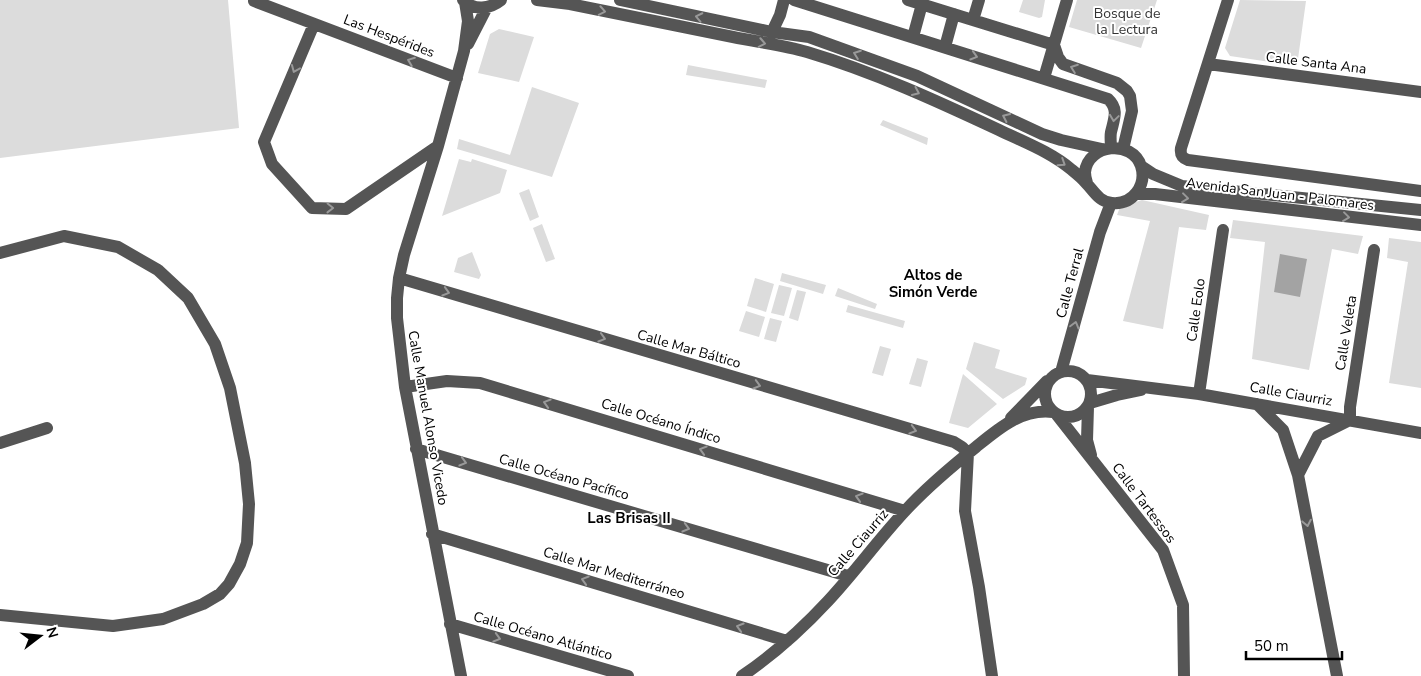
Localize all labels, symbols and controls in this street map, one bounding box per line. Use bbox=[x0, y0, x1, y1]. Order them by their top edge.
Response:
park label: Bosque de la Lectura bbox=[1094, 4, 1160, 39]
one-way arrow bbox=[598, 5, 607, 16]
street label: Las Hespérides bbox=[341, 10, 438, 62]
one-way arrow bbox=[695, 12, 704, 23]
one-way arrow bbox=[757, 37, 766, 48]
street label: Calle Santa Ana bbox=[1265, 47, 1367, 79]
one-way arrow bbox=[853, 50, 861, 60]
one-way arrow bbox=[970, 51, 978, 61]
one-way arrow bbox=[407, 57, 416, 67]
one-way arrow bbox=[291, 64, 301, 72]
one-way arrow bbox=[1070, 64, 1078, 74]
one-way arrow bbox=[911, 85, 920, 96]
one-way arrow bbox=[1002, 113, 1011, 124]
one-way arrow bbox=[1109, 115, 1120, 123]
one-way arrow bbox=[1056, 157, 1066, 166]
street label: Avenida San Juan - Palomares bbox=[1185, 173, 1375, 215]
one-way arrow bbox=[1181, 192, 1189, 203]
one-way arrow bbox=[326, 203, 334, 214]
one-way arrow bbox=[1342, 211, 1350, 222]
street label: Calle Terral bbox=[1051, 245, 1089, 320]
district label: Altos de Simón Verde bbox=[889, 265, 977, 302]
street label: Calle Eolo bbox=[1182, 277, 1210, 343]
one-way arrow bbox=[441, 286, 450, 296]
street label: Calle Veleta bbox=[1331, 294, 1361, 372]
one-way arrow bbox=[1069, 321, 1079, 329]
street label: Calle Mar Báltico bbox=[635, 325, 743, 373]
street label: Calle Manuel Alonso Vicedo bbox=[403, 329, 453, 507]
one-way arrow bbox=[597, 333, 605, 343]
street label: Calle Ciaurriz bbox=[1248, 377, 1334, 411]
one-way arrow bbox=[753, 379, 761, 389]
street label: Calle Océano Índico bbox=[599, 394, 723, 448]
one-way arrow bbox=[544, 399, 552, 409]
one-way arrow bbox=[909, 425, 917, 435]
one-way arrow bbox=[699, 445, 708, 455]
street label: Calle Océano Pacífico bbox=[497, 449, 632, 505]
one-way arrow bbox=[458, 457, 466, 467]
street label: Calle Tartessos bbox=[1107, 459, 1181, 547]
one-way arrow bbox=[855, 492, 863, 502]
street label: Calle Ciaurriz bbox=[823, 505, 893, 581]
district label: Las Brisas II bbox=[587, 508, 671, 528]
one-way arrow bbox=[1302, 519, 1312, 528]
one-way arrow bbox=[681, 523, 689, 533]
street label: Calle Mar Mediterráneo bbox=[541, 542, 688, 604]
one-way arrow bbox=[581, 576, 589, 586]
street label: Calle Océano Atlántico bbox=[471, 607, 615, 665]
north arrow bbox=[15, 611, 65, 661]
one-way arrow bbox=[737, 623, 745, 633]
text: N bbox=[41, 625, 63, 640]
scale bar bbox=[1246, 628, 1342, 660]
one-way arrow bbox=[492, 632, 501, 642]
text: 50 m bbox=[1254, 636, 1289, 656]

